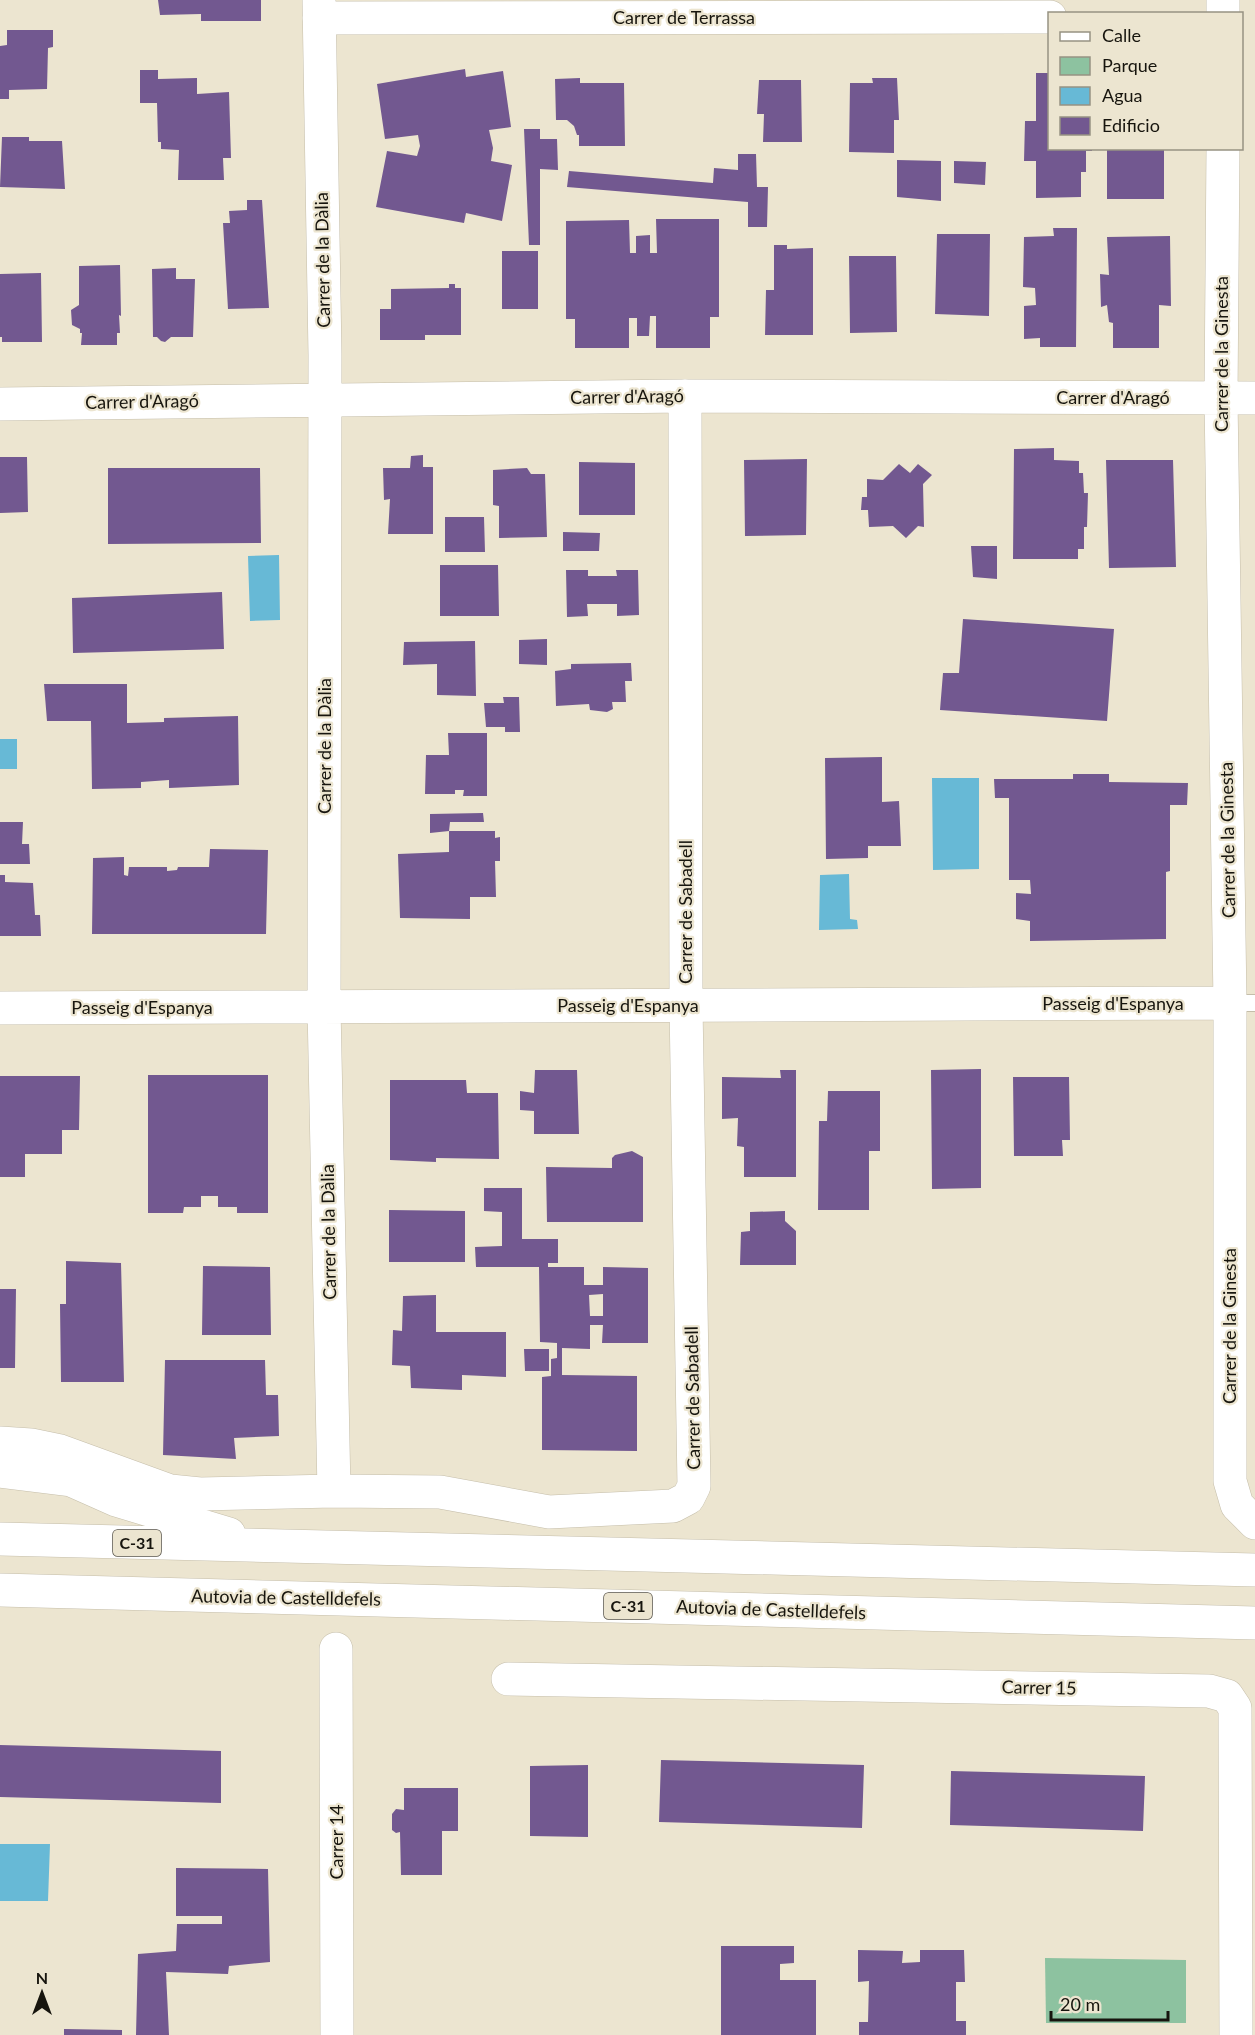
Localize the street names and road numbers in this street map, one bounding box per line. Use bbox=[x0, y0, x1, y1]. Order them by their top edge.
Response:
street label: Carrer de Terrassa bbox=[613, 6, 755, 28]
street label: Carrer de la Dàlia bbox=[310, 192, 334, 328]
street label: Carrer de la Ginesta bbox=[1210, 276, 1232, 432]
street label: Carrer d'Aragó bbox=[570, 384, 684, 408]
street label: Carrer d'Aragó bbox=[1056, 386, 1170, 408]
street label: Carrer d'Aragó bbox=[85, 389, 199, 413]
street label: Carrer de la Dàlia bbox=[313, 678, 335, 814]
street label: Carrer de la Ginesta bbox=[1215, 762, 1239, 918]
street label: Carrer de Sabadell bbox=[674, 840, 696, 984]
street label: Passeig d'Espanya bbox=[1042, 992, 1184, 1014]
street label: Passeig d'Espanya bbox=[557, 994, 699, 1016]
street label: Passeig d'Espanya bbox=[71, 996, 213, 1018]
street label: Carrer de la Dàlia bbox=[316, 1164, 340, 1300]
street label: Carrer de la Ginesta bbox=[1218, 1248, 1240, 1404]
street label: Carrer de Sabadell bbox=[680, 1326, 704, 1470]
road number: C-31 bbox=[113, 1530, 161, 1556]
street label: Autovia de Castelldefels bbox=[191, 1584, 381, 1610]
road number: C-31 bbox=[604, 1593, 652, 1619]
street label: Autovia de Castelldefels bbox=[676, 1595, 867, 1623]
street label: Carrer 15 bbox=[1001, 1675, 1077, 1699]
street label: Carrer 14 bbox=[325, 1805, 347, 1879]

